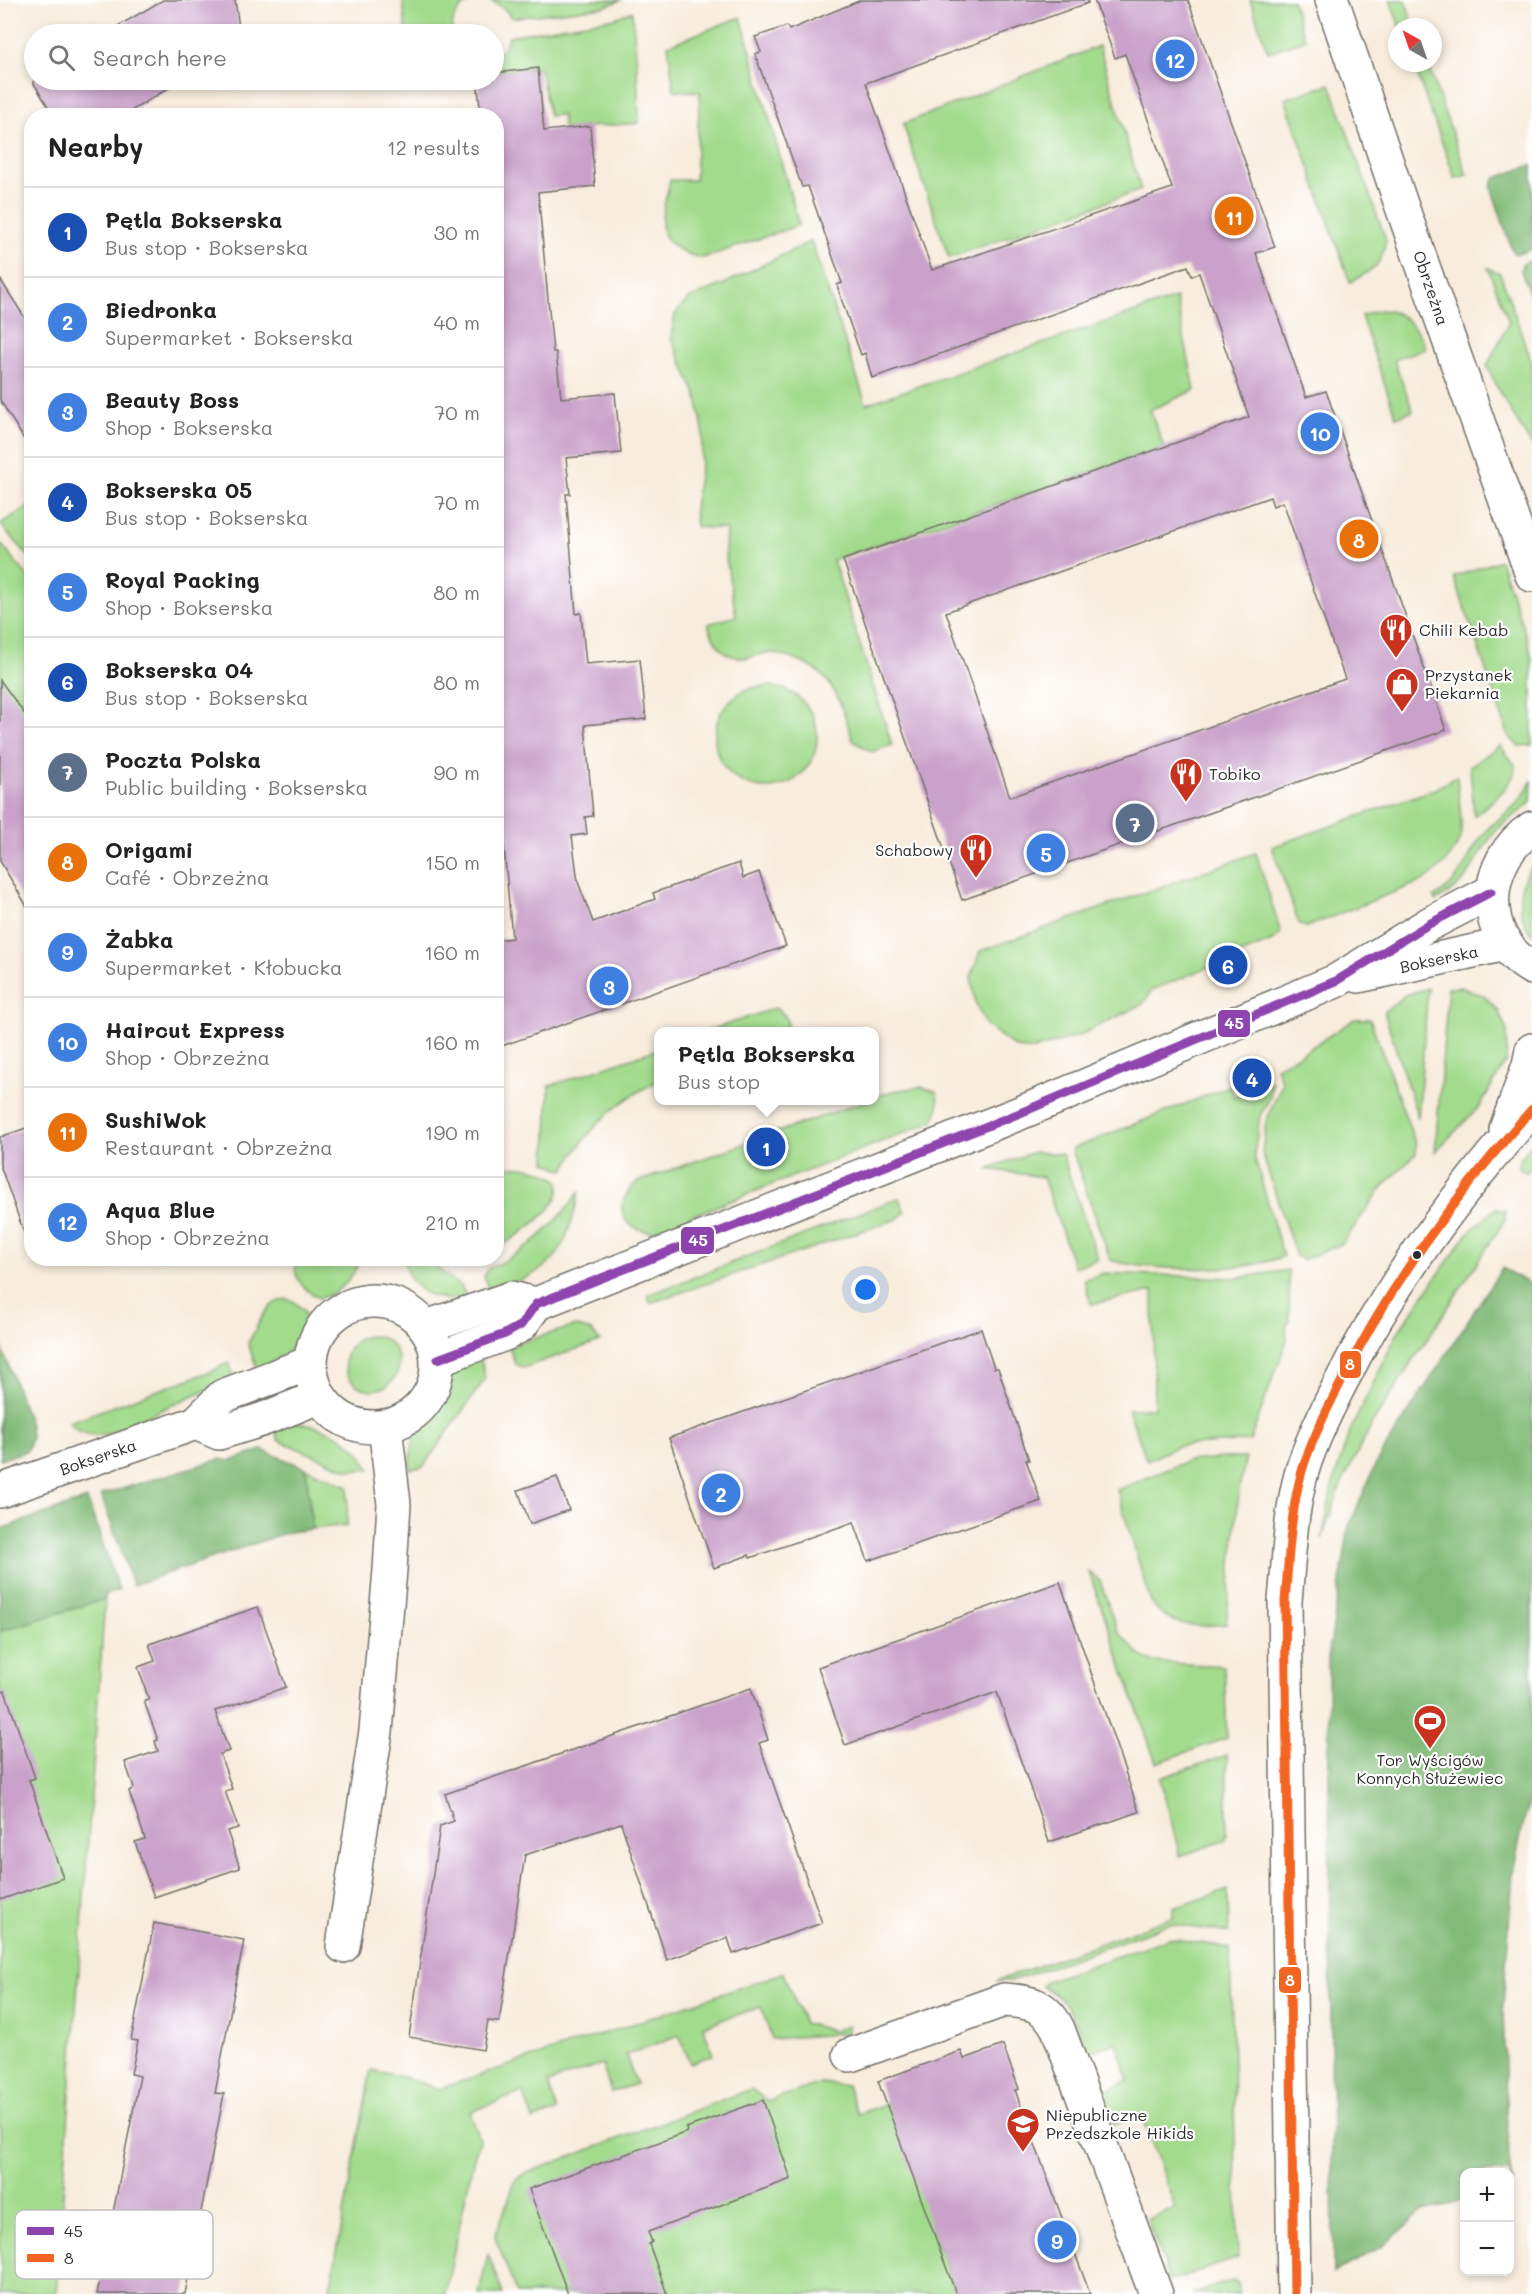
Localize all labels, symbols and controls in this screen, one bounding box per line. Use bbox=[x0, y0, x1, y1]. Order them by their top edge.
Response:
north arrow bbox=[1388, 18, 1442, 72]
search box bbox=[24, 24, 504, 90]
pin: 12 bbox=[1156, 36, 1194, 82]
icon: search bbox=[45, 41, 78, 74]
text: Search here bbox=[93, 43, 227, 72]
text: Nearby bbox=[48, 130, 143, 164]
text: 12 results bbox=[387, 134, 480, 160]
pin: 11 bbox=[1214, 194, 1254, 238]
text: Pętla Bokserska bbox=[105, 205, 282, 234]
text: 1 bbox=[63, 219, 72, 245]
text: 30 m bbox=[434, 219, 480, 245]
text: Bus stop · Bokserska bbox=[105, 234, 309, 260]
street label: Obrzeżna bbox=[1409, 248, 1454, 328]
text: Biedronka bbox=[105, 295, 217, 324]
text: 2 bbox=[62, 309, 73, 335]
text: 40 m bbox=[434, 309, 480, 335]
text: Supermarket · Bokserska bbox=[105, 324, 354, 350]
text: Beauty Boss bbox=[105, 385, 239, 414]
text: 3 bbox=[62, 399, 74, 425]
text: 70 m bbox=[434, 399, 480, 425]
pin: 10 bbox=[1300, 410, 1340, 454]
text: Shop · Bokserska bbox=[105, 414, 273, 440]
text: Bokserska 05 bbox=[105, 475, 252, 504]
text: 4 bbox=[61, 489, 74, 515]
text: 70 m bbox=[434, 489, 480, 515]
text: Bus stop · Bokserska bbox=[105, 504, 309, 530]
pin: 8 bbox=[1340, 516, 1378, 562]
text: Royal Packing bbox=[105, 565, 260, 594]
text: 5 bbox=[62, 579, 73, 605]
text: 80 m bbox=[433, 579, 480, 605]
text: Shop · Bokserska bbox=[105, 594, 273, 620]
restaurant icon: Chili Kebab bbox=[1378, 612, 1414, 659]
place label: Chili Kebab bbox=[1419, 619, 1508, 640]
text: Bokserska 04 bbox=[105, 655, 253, 684]
place label: Przystanek Piekarnia bbox=[1425, 664, 1512, 703]
shop icon: Przystanek Piekarnia bbox=[1384, 666, 1420, 713]
text: 6 bbox=[61, 669, 74, 695]
text: 80 m bbox=[433, 669, 480, 695]
text: Bus stop · Bokserska bbox=[105, 684, 309, 710]
text: Poczta Polska bbox=[105, 745, 261, 774]
restaurant icon: Tobiko bbox=[1168, 756, 1204, 803]
text: 7 bbox=[62, 759, 73, 785]
text: 90 m bbox=[434, 759, 480, 785]
place label: Tobiko bbox=[1209, 763, 1260, 784]
text: Public building · Bokserska bbox=[105, 774, 368, 800]
pin: 7 bbox=[1116, 800, 1154, 846]
pin: 5 bbox=[1026, 830, 1066, 876]
restaurant icon: Schabowy bbox=[958, 832, 994, 879]
text: Origami bbox=[105, 835, 193, 864]
place label: Schabowy bbox=[875, 839, 953, 860]
text: 8 bbox=[61, 849, 74, 875]
text: 150 m bbox=[425, 849, 480, 875]
text: Café · Obrzeżna bbox=[105, 864, 269, 890]
text: Żabka bbox=[105, 925, 174, 954]
text: 9 bbox=[61, 939, 74, 965]
text: 160 m bbox=[424, 939, 480, 965]
street label: Bokserska bbox=[1398, 940, 1480, 977]
pin: 6 bbox=[1208, 942, 1248, 988]
text: Supermarket · Kłobucka bbox=[105, 954, 342, 980]
pin: 3 bbox=[590, 964, 628, 1008]
line badge: 45 bbox=[1217, 1009, 1251, 1038]
text: 45 bbox=[1224, 1012, 1244, 1033]
text: Haircut Express bbox=[105, 1015, 285, 1044]
popup bbox=[654, 1027, 879, 1105]
text: 10 bbox=[57, 1029, 78, 1055]
text: 160 m bbox=[424, 1029, 480, 1055]
text: Pętla Bokserska bbox=[678, 1039, 855, 1068]
text: Shop · Obrzeżna bbox=[105, 1044, 270, 1070]
pin: 4 bbox=[1232, 1056, 1272, 1100]
text: Bus stop bbox=[678, 1068, 760, 1094]
text: SushiWok bbox=[105, 1105, 207, 1134]
text: 11 bbox=[59, 1119, 76, 1145]
text: 190 m bbox=[425, 1119, 480, 1145]
pin: 1 bbox=[746, 1124, 786, 1170]
text: Restaurant · Obrzeżna bbox=[105, 1134, 333, 1160]
text: Aqua Blue bbox=[105, 1195, 215, 1224]
text: 12 bbox=[57, 1209, 78, 1235]
text: 210 m bbox=[425, 1209, 480, 1235]
text: Shop · Obrzeżna bbox=[105, 1224, 270, 1250]
line badge: 45 bbox=[680, 1226, 715, 1255]
text: 45 bbox=[688, 1229, 708, 1250]
unlabelled marker bbox=[1411, 1249, 1423, 1261]
your location bbox=[851, 1275, 880, 1304]
line badge: 8 bbox=[1339, 1350, 1362, 1379]
text: 8 bbox=[1345, 1353, 1355, 1374]
street label: Bokserska bbox=[57, 1434, 139, 1479]
pin: 2 bbox=[702, 1470, 740, 1516]
sports icon: Tor Wyścigów Konnych Służewiec bbox=[1412, 1703, 1448, 1750]
place label: Tor Wyścigów Konnych Służewiec bbox=[1357, 1749, 1504, 1788]
line badge: 8 bbox=[1278, 1966, 1302, 1994]
text: 8 bbox=[1285, 1969, 1295, 1990]
place label: Niepubliczne Przedszkole Hikids bbox=[1046, 2104, 1194, 2143]
school or university icon: Niepubliczne Przedszkole Hikids bbox=[1005, 2106, 1041, 2153]
map controls bbox=[1460, 2168, 1514, 2276]
button: + bbox=[1460, 2168, 1514, 2222]
legend bbox=[15, 2210, 213, 2279]
pin: 9 bbox=[1038, 2218, 1076, 2262]
text: 45 bbox=[64, 2220, 83, 2241]
button: − bbox=[1460, 2222, 1514, 2276]
text: 8 bbox=[64, 2247, 74, 2268]

